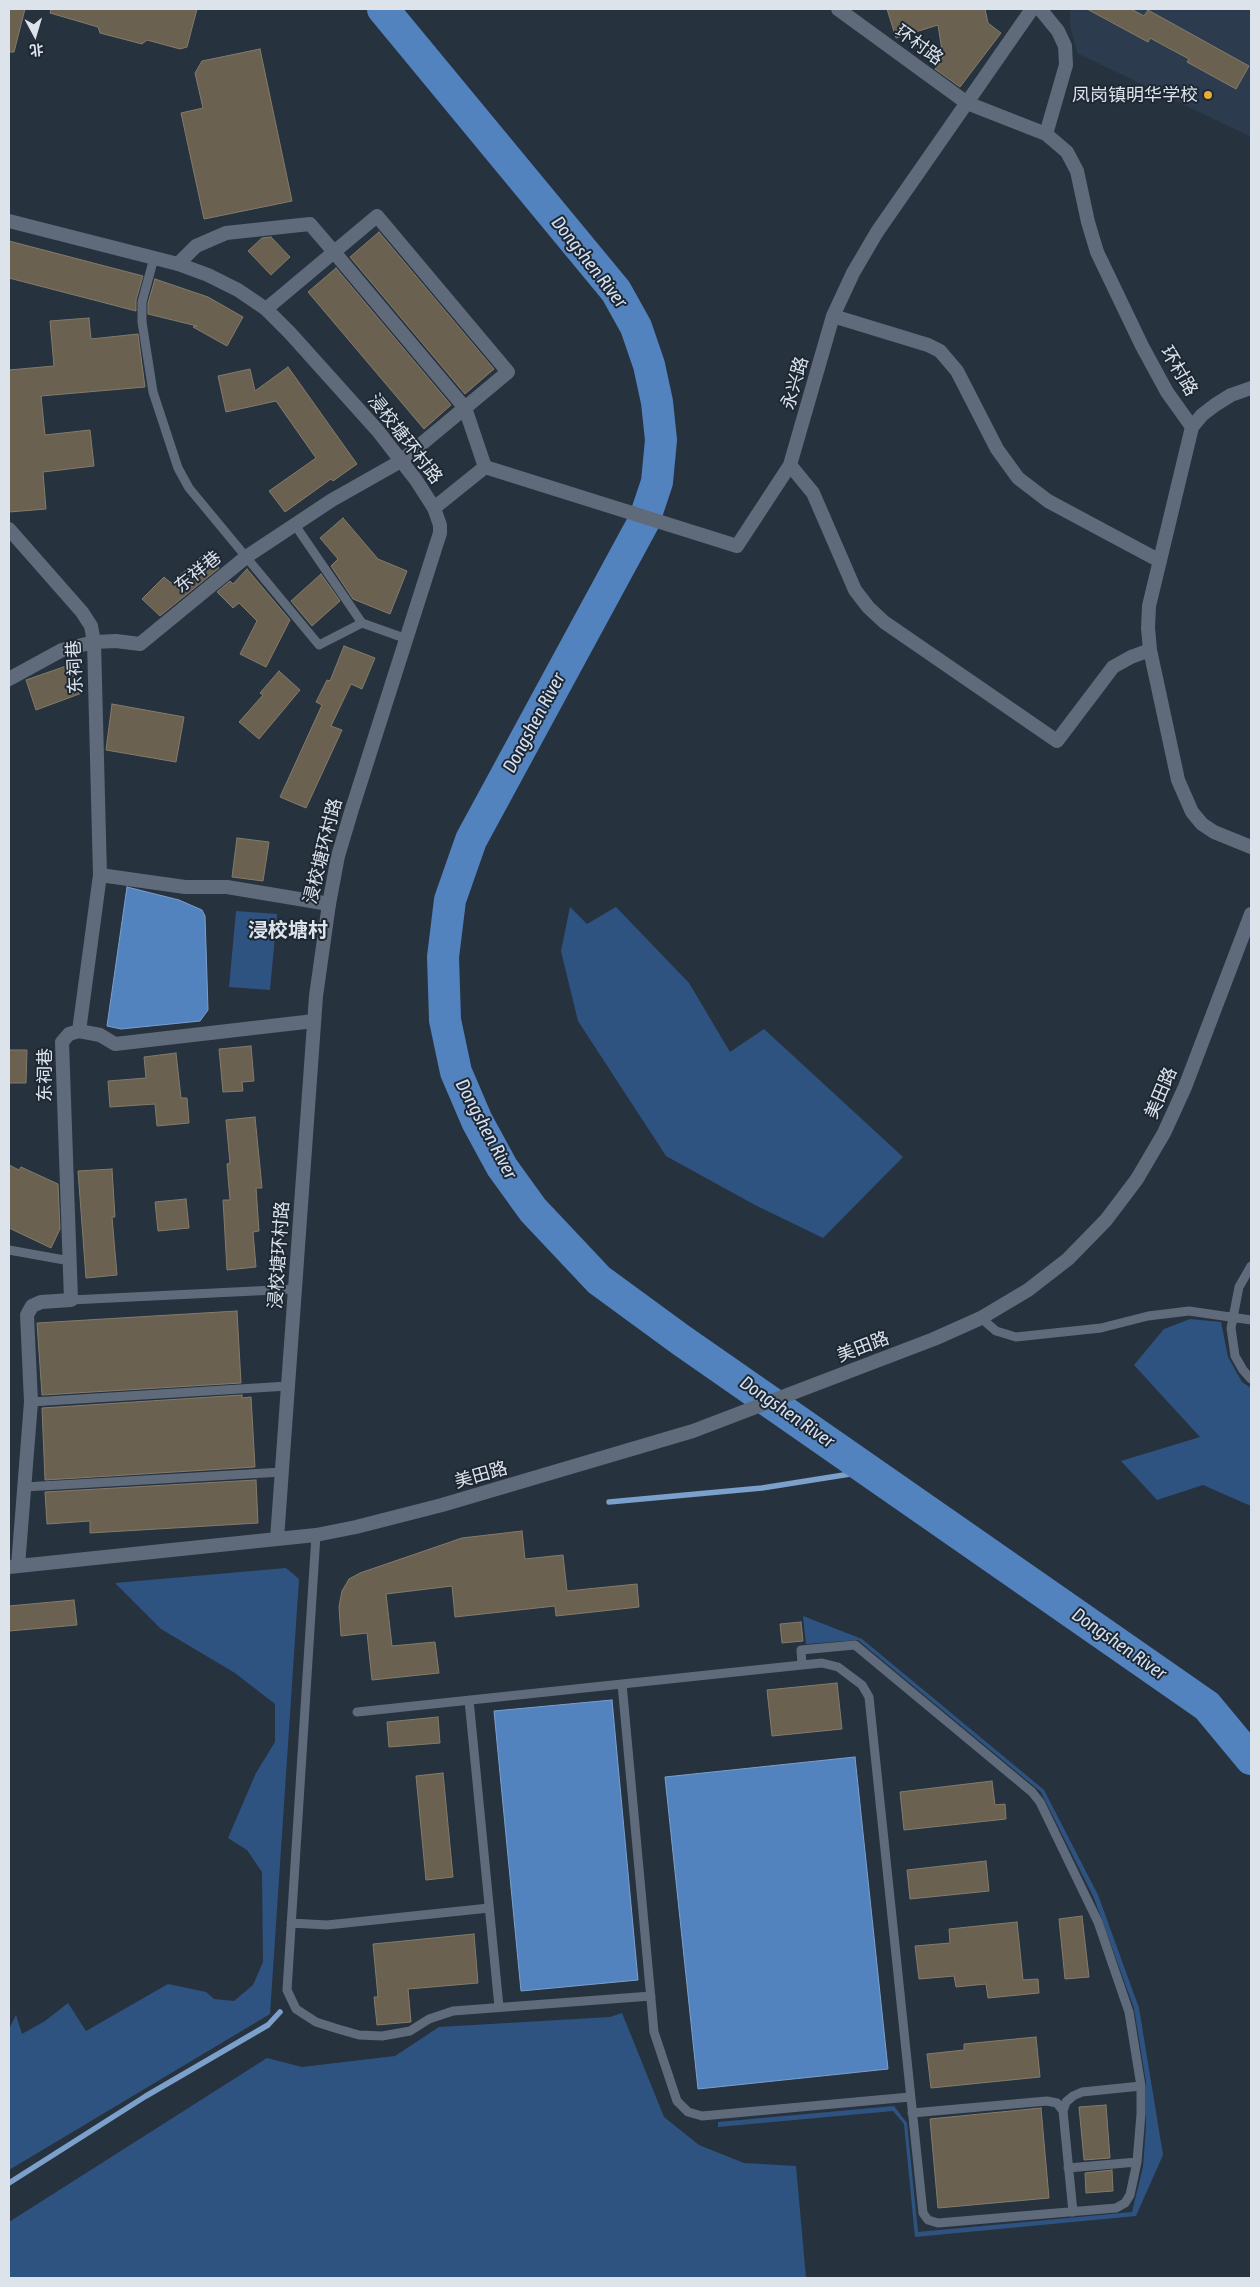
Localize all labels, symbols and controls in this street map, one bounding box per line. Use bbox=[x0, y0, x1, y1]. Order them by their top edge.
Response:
north arrow bbox=[10, 10, 60, 60]
street label: 环村路 bbox=[891, 20, 947, 70]
text: 北 bbox=[29, 41, 44, 59]
place label: 凤岗镇明华学校 bbox=[1072, 84, 1198, 106]
marker: 凤岗镇明华学校 bbox=[1202, 89, 1214, 101]
water label: Dongshen River bbox=[546, 212, 632, 312]
street label: 环村路 bbox=[1156, 342, 1202, 400]
street label: 永兴路 bbox=[777, 354, 813, 412]
street label: 浸校塘环村路 bbox=[363, 390, 447, 488]
street label: 东祥巷 bbox=[170, 547, 226, 597]
street label: 东祠巷 bbox=[63, 639, 87, 695]
water label: Dongshen River bbox=[498, 669, 570, 777]
street label: 浸校塘环村路 bbox=[299, 796, 347, 906]
district label: 浸校塘村 bbox=[248, 919, 328, 943]
street label: 东祠巷 bbox=[34, 1048, 56, 1102]
street label: 美田路 bbox=[1141, 1064, 1181, 1122]
water label: Dongshen River bbox=[450, 1075, 522, 1183]
street label: 浸校塘环村路 bbox=[264, 1200, 294, 1310]
street label: 美田路 bbox=[834, 1327, 892, 1367]
water label: Dongshen River bbox=[735, 1371, 839, 1453]
street label: 美田路 bbox=[452, 1457, 510, 1493]
water label: Dongshen River bbox=[1067, 1603, 1171, 1685]

